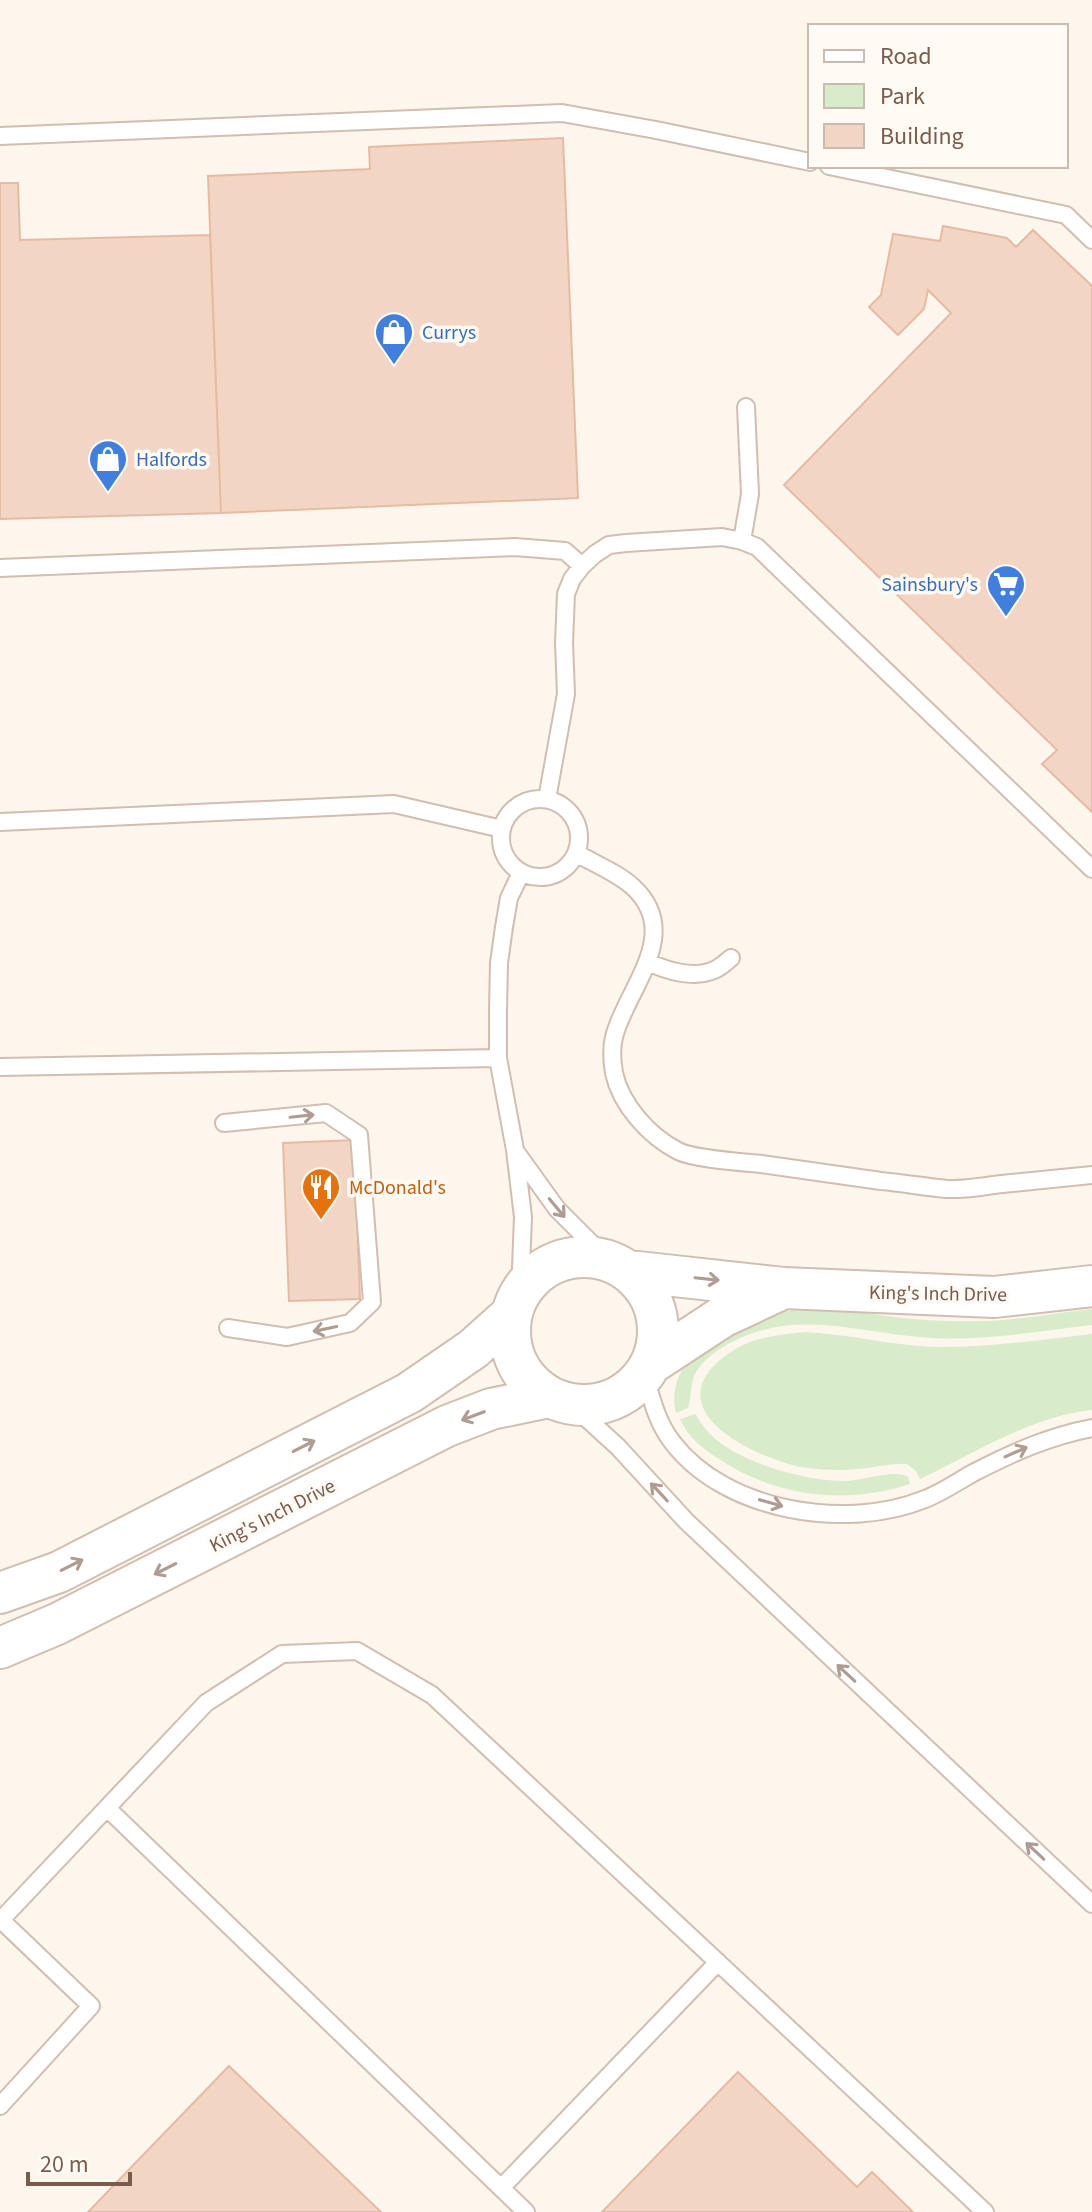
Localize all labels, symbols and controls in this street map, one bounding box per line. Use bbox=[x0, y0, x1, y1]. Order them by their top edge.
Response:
legend bbox=[808, 24, 1068, 168]
text: Road bbox=[880, 39, 932, 74]
text: Park bbox=[880, 79, 925, 114]
text: Building bbox=[880, 119, 964, 154]
shop icon: Currys bbox=[373, 311, 415, 366]
place label: Currys bbox=[422, 319, 476, 347]
shop icon: Halfords bbox=[87, 438, 129, 493]
place label: Halfords bbox=[136, 446, 207, 474]
supermarket icon: Sainsbury's bbox=[985, 563, 1027, 618]
place label: Sainsbury's bbox=[881, 571, 978, 599]
one-way arrow bbox=[288, 1108, 315, 1123]
restaurant icon: McDonald's bbox=[300, 1166, 342, 1221]
place label: McDonald's bbox=[349, 1174, 446, 1202]
one-way arrow bbox=[548, 1197, 566, 1217]
one-way arrow bbox=[693, 1272, 720, 1287]
street label: King's Inch Drive bbox=[869, 1279, 1007, 1309]
one-way arrow bbox=[313, 1322, 339, 1337]
one-way arrow bbox=[461, 1410, 486, 1424]
one-way arrow bbox=[291, 1438, 315, 1453]
one-way arrow bbox=[1004, 1444, 1028, 1459]
street label: King's Inch Drive bbox=[205, 1472, 340, 1560]
one-way arrow bbox=[649, 1482, 668, 1502]
one-way arrow bbox=[757, 1496, 783, 1511]
one-way arrow bbox=[60, 1556, 84, 1572]
one-way arrow bbox=[154, 1562, 178, 1577]
one-way arrow bbox=[836, 1663, 856, 1682]
one-way arrow bbox=[1026, 1842, 1045, 1861]
scale bar bbox=[28, 2136, 130, 2186]
text: 20 m bbox=[40, 2147, 89, 2182]

